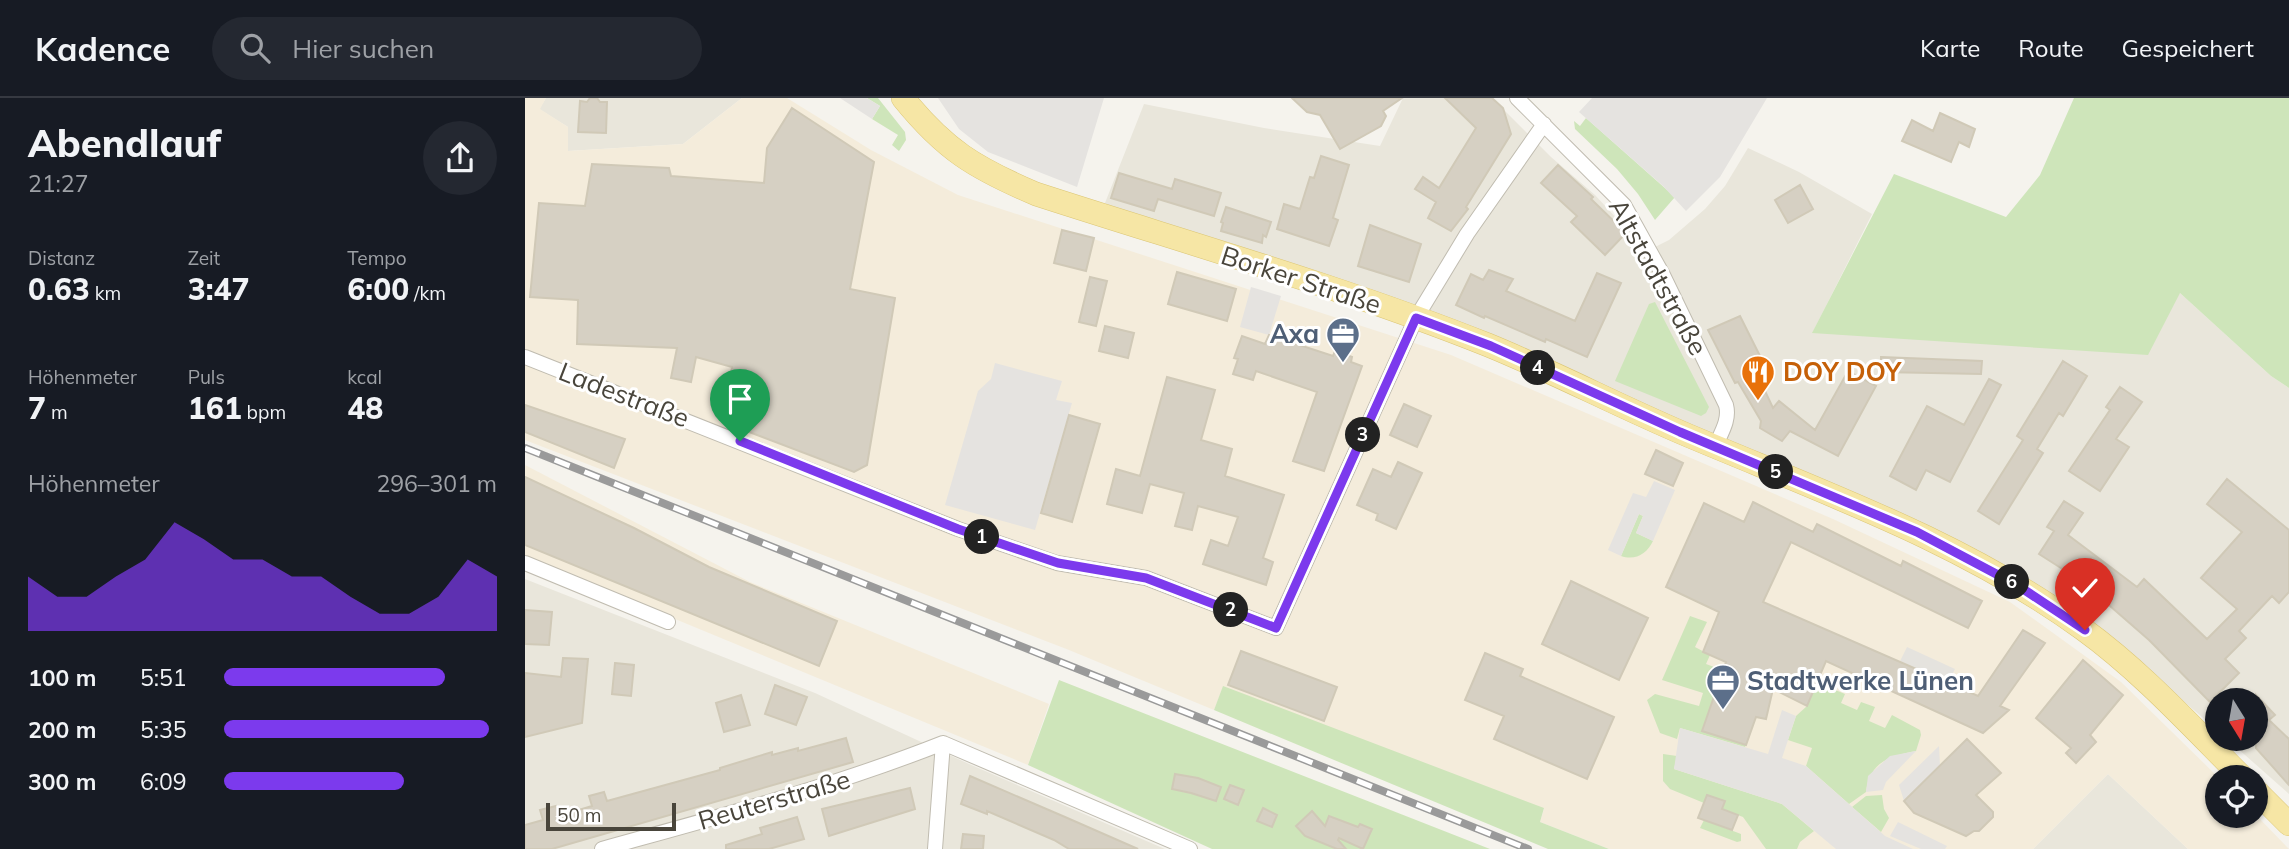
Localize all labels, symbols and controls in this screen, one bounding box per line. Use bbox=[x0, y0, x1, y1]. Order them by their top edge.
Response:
search box bbox=[212, 17, 702, 80]
text: Kadence bbox=[35, 28, 170, 69]
icon: search bbox=[236, 29, 274, 67]
text: Hier suchen bbox=[292, 32, 434, 65]
text: Karte bbox=[1920, 33, 1980, 63]
text: Route bbox=[2018, 33, 2084, 63]
text: Gespeichert bbox=[2122, 33, 2254, 63]
text: Abendlauf bbox=[28, 119, 221, 167]
button: share bbox=[423, 121, 497, 195]
text: 21:27 bbox=[28, 169, 88, 198]
street label: Altstadtstraße bbox=[1602, 193, 1715, 361]
street label: Borker Straße bbox=[1217, 238, 1385, 321]
text: Distanz bbox=[28, 246, 95, 270]
text: Zeit bbox=[188, 246, 220, 270]
text: Tempo bbox=[347, 246, 407, 270]
text: 0.63 bbox=[28, 270, 90, 308]
text: 3:47 bbox=[188, 270, 249, 308]
text: 6:00 bbox=[347, 270, 409, 308]
text: km bbox=[90, 281, 121, 305]
text: /km bbox=[409, 281, 446, 305]
office icon: Axa bbox=[1324, 315, 1362, 364]
place label: Axa bbox=[1270, 317, 1319, 350]
pin: 4 bbox=[1521, 350, 1555, 386]
restaurant icon: DOY DOY bbox=[1739, 353, 1777, 402]
street label: Ladestraße bbox=[554, 355, 694, 434]
text: 4 bbox=[1532, 355, 1543, 379]
place label: DOY DOY bbox=[1783, 355, 1903, 388]
text: Höhenmeter bbox=[28, 365, 137, 389]
text: Puls bbox=[188, 365, 225, 389]
text: kcal bbox=[347, 365, 382, 389]
pin bbox=[710, 369, 770, 441]
icon: arrive bbox=[721, 380, 759, 418]
text: 7 bbox=[28, 389, 46, 427]
text: 161 bbox=[188, 389, 242, 427]
text: 48 bbox=[347, 389, 383, 427]
text: m bbox=[46, 400, 68, 424]
text: bpm bbox=[242, 400, 286, 424]
pin: 3 bbox=[1345, 418, 1381, 452]
text: 3 bbox=[1357, 422, 1368, 446]
pin: 5 bbox=[1759, 454, 1793, 490]
text: 5 bbox=[1770, 459, 1781, 483]
text: Höhenmeter bbox=[28, 469, 160, 498]
text: 296–301 m bbox=[376, 469, 497, 498]
pin: 1 bbox=[965, 520, 1000, 555]
text: 1 bbox=[976, 524, 987, 548]
pin bbox=[2055, 558, 2115, 630]
pin: 6 bbox=[1995, 564, 2029, 600]
text: 6 bbox=[2006, 569, 2017, 593]
icon: check bbox=[2066, 569, 2104, 607]
pin: 2 bbox=[1213, 592, 1249, 628]
text: 2 bbox=[1225, 597, 1236, 621]
office icon: Stadtwerke Lünen bbox=[1704, 662, 1742, 711]
text: 100 m bbox=[28, 663, 96, 692]
text: 5:51 bbox=[140, 663, 187, 692]
place label: Stadtwerke Lünen bbox=[1747, 664, 1974, 697]
north arrow bbox=[2205, 688, 2268, 751]
map controls bbox=[2205, 688, 2268, 828]
text: 200 m bbox=[28, 715, 96, 744]
text: 5:35 bbox=[140, 715, 187, 744]
street label: Reuterstraße bbox=[694, 762, 854, 837]
button: locate bbox=[2205, 765, 2268, 828]
text: 300 m bbox=[28, 767, 96, 796]
text: 6:09 bbox=[140, 767, 187, 796]
scale bar bbox=[546, 800, 675, 832]
text: 50 m bbox=[557, 803, 601, 827]

